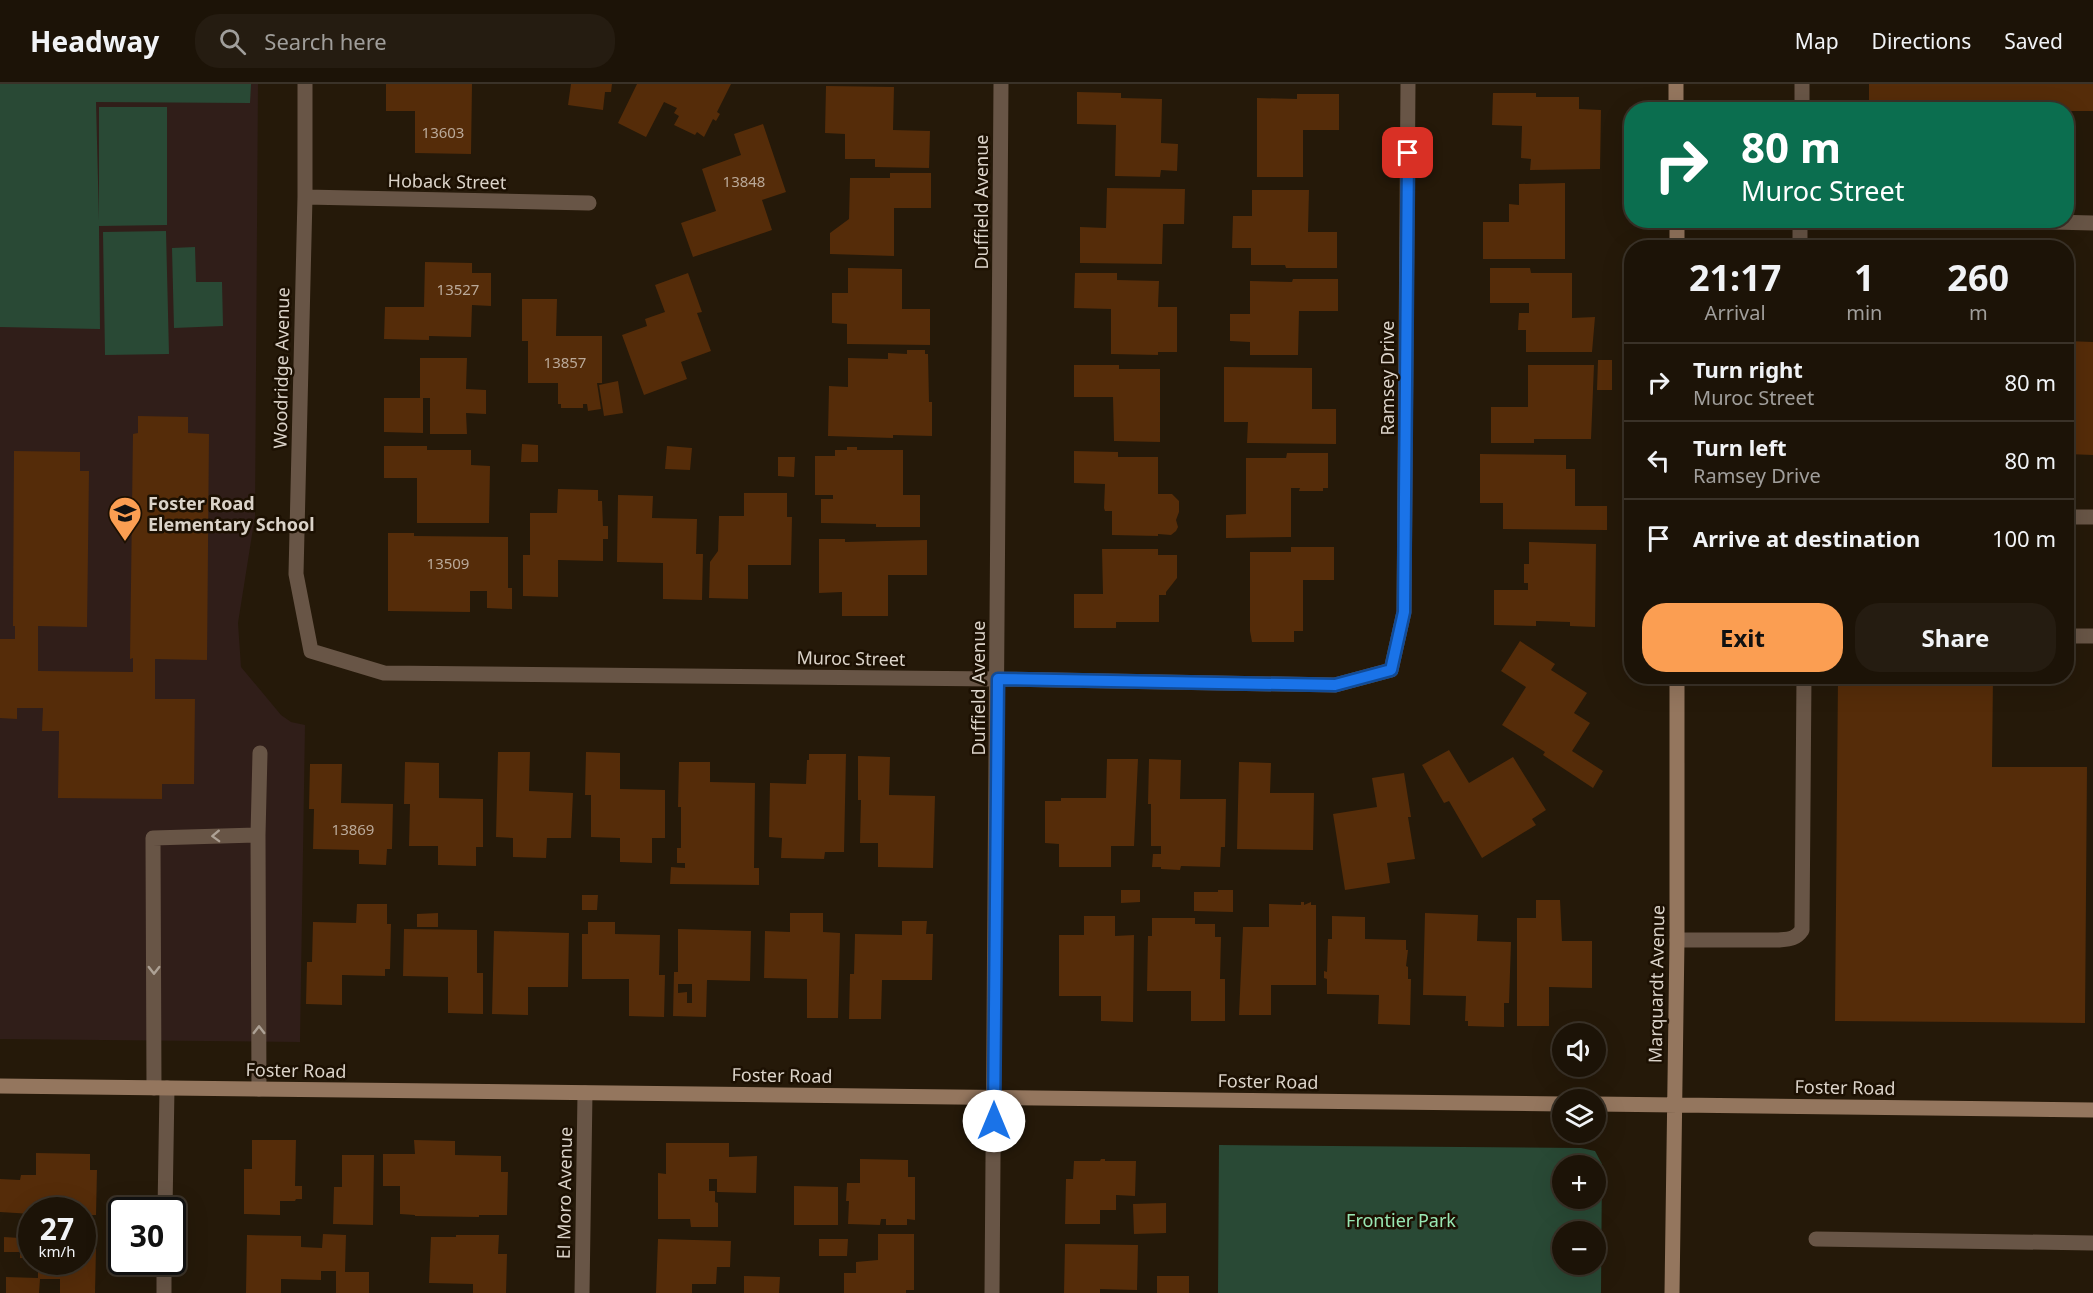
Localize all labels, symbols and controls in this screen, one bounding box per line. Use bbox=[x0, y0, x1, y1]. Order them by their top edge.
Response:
search box bbox=[195, 14, 615, 68]
text: Headway bbox=[30, 22, 159, 60]
icon: search bbox=[216, 25, 249, 58]
text: Search here bbox=[264, 26, 387, 56]
text: Map bbox=[1795, 27, 1839, 55]
text: Directions bbox=[1872, 27, 1971, 55]
text: Saved bbox=[2004, 27, 2063, 55]
text: 80 m bbox=[1741, 118, 1841, 175]
house number: 13603 bbox=[422, 122, 464, 142]
icon: right bbox=[1642, 126, 1720, 204]
pin bbox=[1382, 127, 1433, 178]
street label: Duffield Avenue bbox=[969, 134, 993, 270]
icon: arrive bbox=[1391, 136, 1424, 169]
street label: Hoback Street bbox=[388, 168, 507, 194]
house number: 13848 bbox=[723, 171, 765, 191]
text: Muroc Street bbox=[1741, 172, 1905, 209]
text: 21:17 bbox=[1689, 253, 1781, 302]
text: 1 bbox=[1854, 253, 1875, 302]
text: 260 bbox=[1947, 253, 2009, 302]
house number: 13527 bbox=[437, 279, 479, 299]
street label: Woodridge Avenue bbox=[268, 287, 294, 449]
text: Arrival bbox=[1705, 299, 1766, 326]
text: min bbox=[1846, 299, 1882, 326]
text: m bbox=[1969, 299, 1988, 326]
street label: Ramsey Drive bbox=[1375, 321, 1399, 435]
house number: 13857 bbox=[544, 352, 586, 372]
text: Turn right bbox=[1693, 354, 1803, 384]
icon: right bbox=[1642, 366, 1675, 399]
text: 80 m bbox=[2005, 367, 2056, 397]
text: Muroc Street bbox=[1693, 384, 1814, 411]
text: Turn left bbox=[1693, 432, 1787, 462]
icon: left bbox=[1642, 444, 1675, 477]
text: 80 m bbox=[2005, 445, 2056, 475]
text: Ramsey Drive bbox=[1693, 462, 1821, 489]
place label: Foster Road Elementary School bbox=[148, 491, 315, 536]
school or university icon: Foster Road Elementary School bbox=[107, 495, 143, 542]
icon: arrive bbox=[1642, 522, 1675, 555]
text: Arrive at destination bbox=[1693, 523, 1920, 553]
text: 100 m bbox=[1992, 523, 2056, 553]
house number: 13509 bbox=[427, 553, 469, 573]
button: Exit bbox=[1642, 603, 1843, 672]
button: Share bbox=[1855, 603, 2056, 672]
street label: Duffield Avenue bbox=[966, 620, 990, 756]
street label: Muroc Street bbox=[796, 645, 906, 671]
house number: 13869 bbox=[332, 819, 374, 839]
one-way arrow bbox=[212, 830, 221, 843]
street label: Marquardt Avenue bbox=[1643, 905, 1669, 1063]
one-way arrow bbox=[148, 966, 160, 975]
map controls bbox=[1552, 1023, 1606, 1275]
button: sound bbox=[1552, 1023, 1606, 1077]
one-way arrow bbox=[253, 1026, 265, 1035]
street label: Foster Road bbox=[245, 1057, 347, 1083]
street label: Foster Road bbox=[731, 1062, 833, 1088]
street label: Foster Road bbox=[1217, 1068, 1319, 1094]
street label: Foster Road bbox=[1794, 1074, 1896, 1100]
position arrow bbox=[962, 1089, 1026, 1153]
button: layers bbox=[1552, 1089, 1606, 1143]
street label: El Moro Avenue bbox=[551, 1127, 577, 1259]
button: + bbox=[1552, 1155, 1606, 1209]
speed limit sign: 30 bbox=[108, 1197, 186, 1275]
text: 27 bbox=[40, 1208, 74, 1249]
park label: Frontier Park bbox=[1346, 1208, 1456, 1232]
button: − bbox=[1552, 1221, 1606, 1275]
text: km/h bbox=[39, 1241, 75, 1261]

